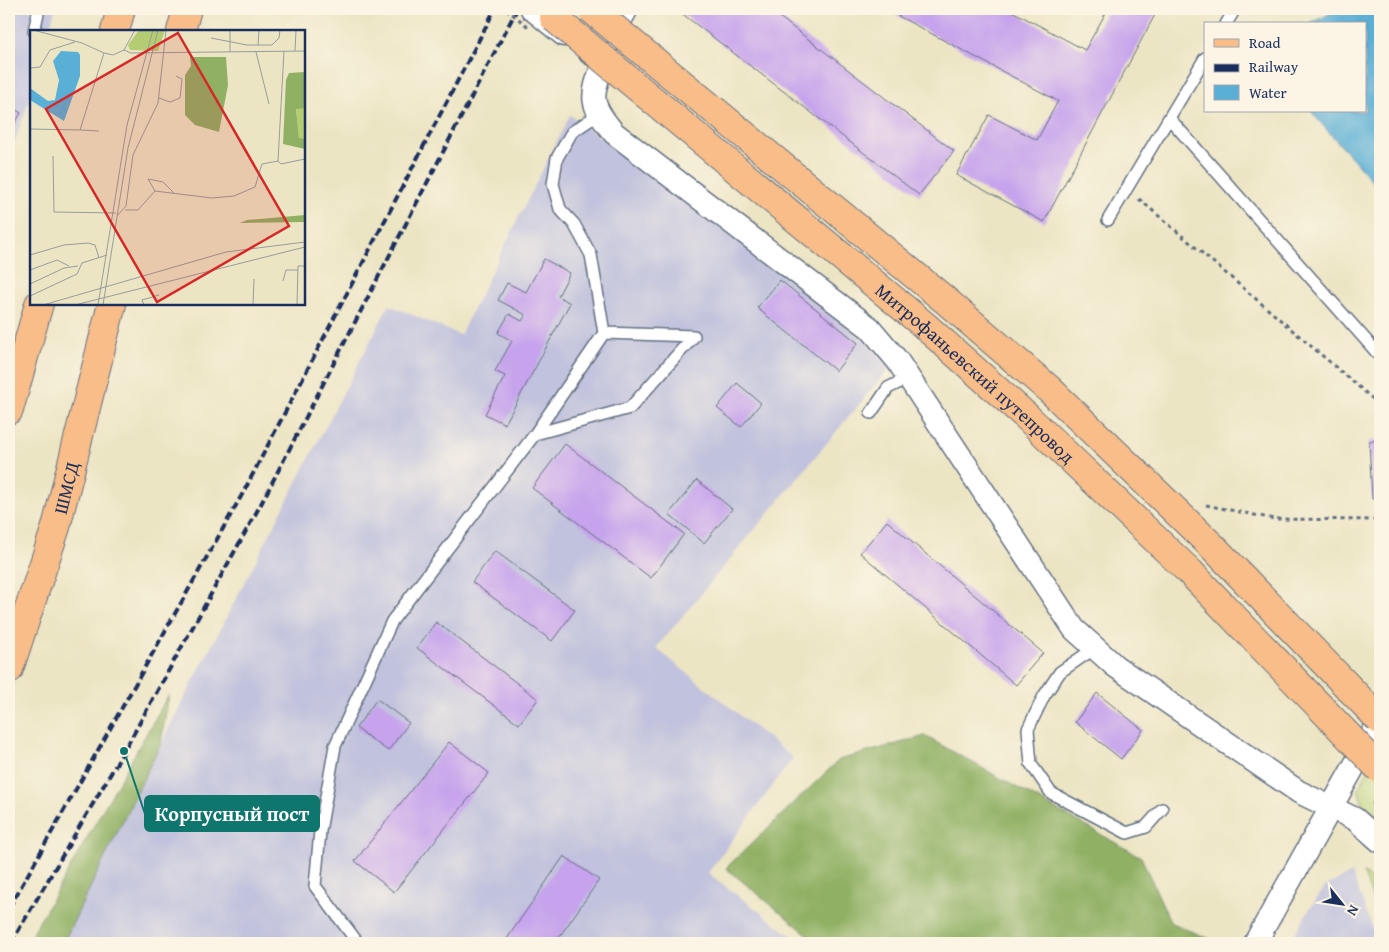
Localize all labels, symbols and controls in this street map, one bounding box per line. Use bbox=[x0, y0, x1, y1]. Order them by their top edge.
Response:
legend bbox=[1204, 22, 1366, 112]
inset map bbox=[30, 30, 305, 305]
text: Road bbox=[1249, 32, 1280, 53]
text: Railway bbox=[1249, 56, 1299, 77]
text: Water bbox=[1249, 82, 1287, 103]
street label: Митрофаньевский путепровод bbox=[869, 276, 1081, 470]
street label: ШМСД bbox=[46, 459, 86, 517]
callout: Корпусный пост bbox=[145, 796, 319, 831]
text: Корпусный пост bbox=[155, 799, 309, 828]
north arrow bbox=[1316, 880, 1366, 930]
text: N bbox=[1342, 901, 1364, 920]

